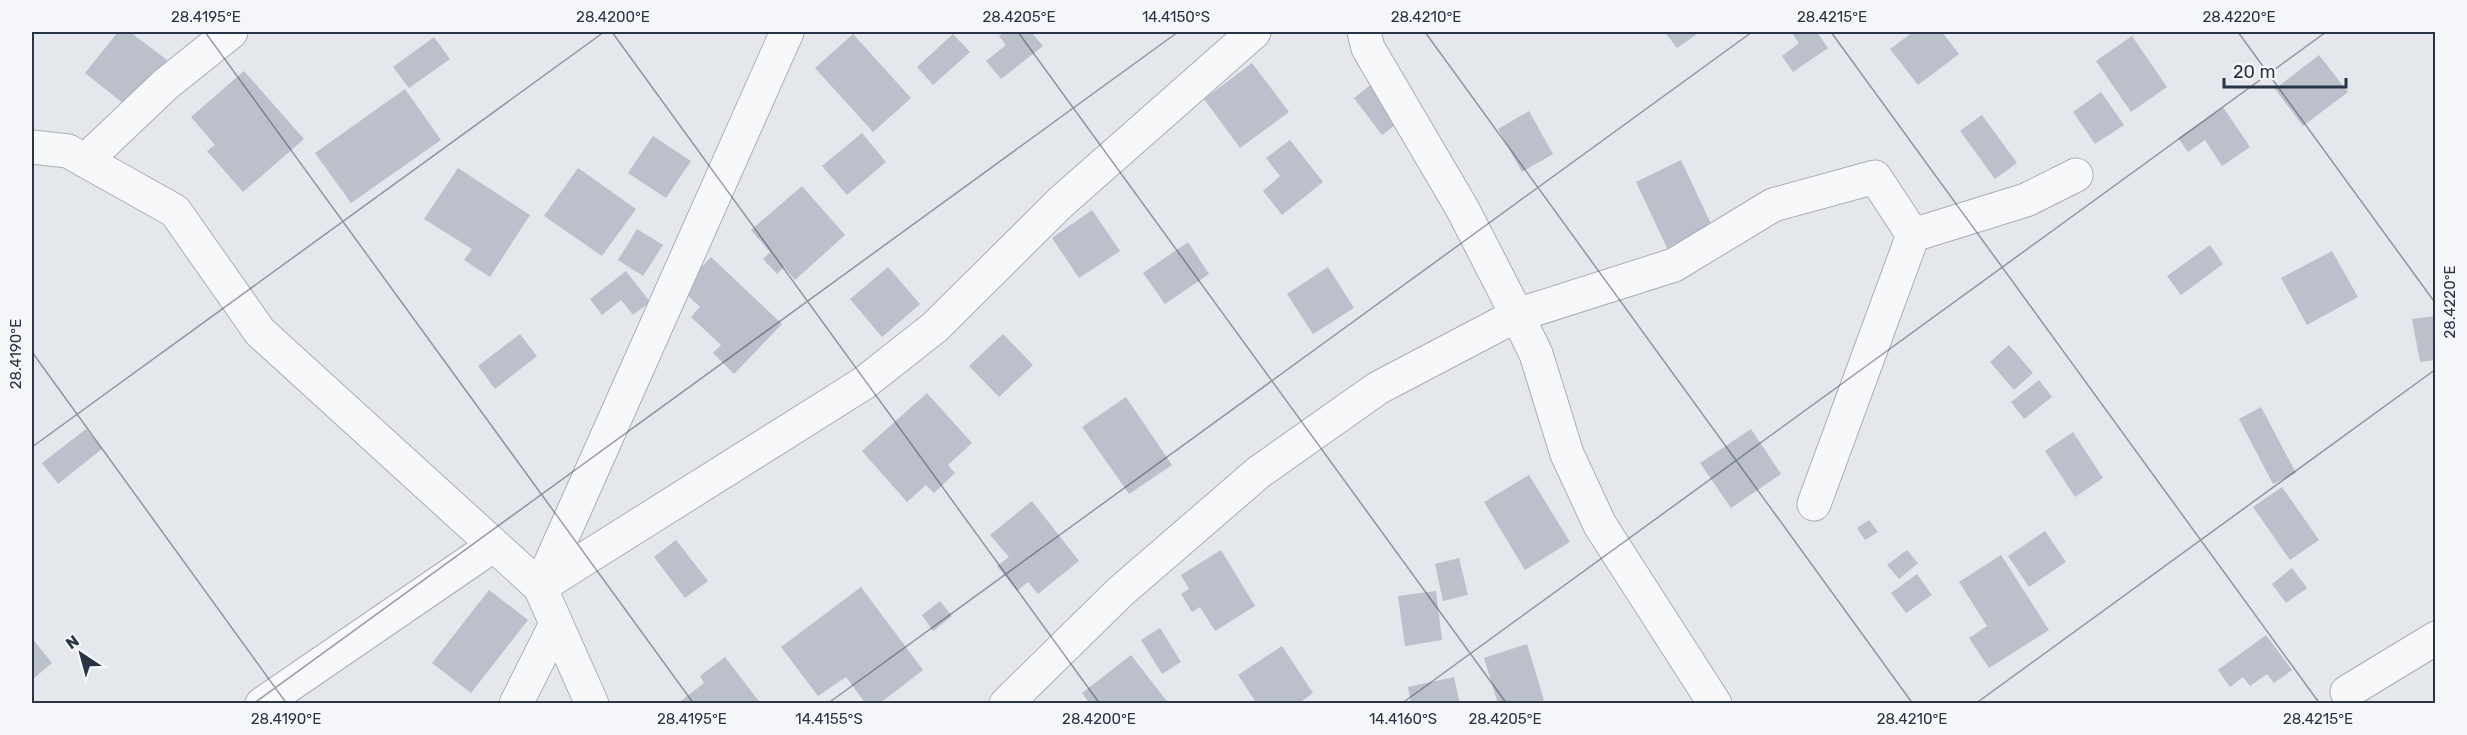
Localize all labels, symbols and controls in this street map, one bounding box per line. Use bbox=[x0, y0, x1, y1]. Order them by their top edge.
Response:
text: 28.4195°E bbox=[171, 8, 241, 26]
text: 28.4200°E bbox=[576, 8, 650, 26]
text: 28.4205°E bbox=[982, 8, 1056, 26]
text: 14.4150°S bbox=[1142, 8, 1210, 26]
text: 28.4210°E bbox=[1391, 8, 1461, 26]
text: 28.4215°E bbox=[1797, 8, 1867, 26]
text: 28.4220°E bbox=[2202, 8, 2276, 26]
scale bar bbox=[2224, 51, 2346, 89]
text: 20 m bbox=[2233, 61, 2275, 83]
text: 28.4220°E bbox=[2441, 265, 2459, 339]
text: 28.4190°E bbox=[7, 319, 25, 389]
north arrow bbox=[51, 624, 111, 684]
text: N bbox=[62, 631, 83, 653]
text: 28.4190°E bbox=[251, 710, 321, 728]
text: 28.4195°E bbox=[657, 710, 727, 728]
text: 14.4155°S bbox=[795, 710, 863, 728]
text: 28.4200°E bbox=[1062, 710, 1136, 728]
text: 14.4160°S bbox=[1369, 710, 1437, 728]
text: 28.4205°E bbox=[1468, 710, 1542, 728]
text: 28.4210°E bbox=[1877, 710, 1947, 728]
text: 28.4215°E bbox=[2283, 710, 2353, 728]

